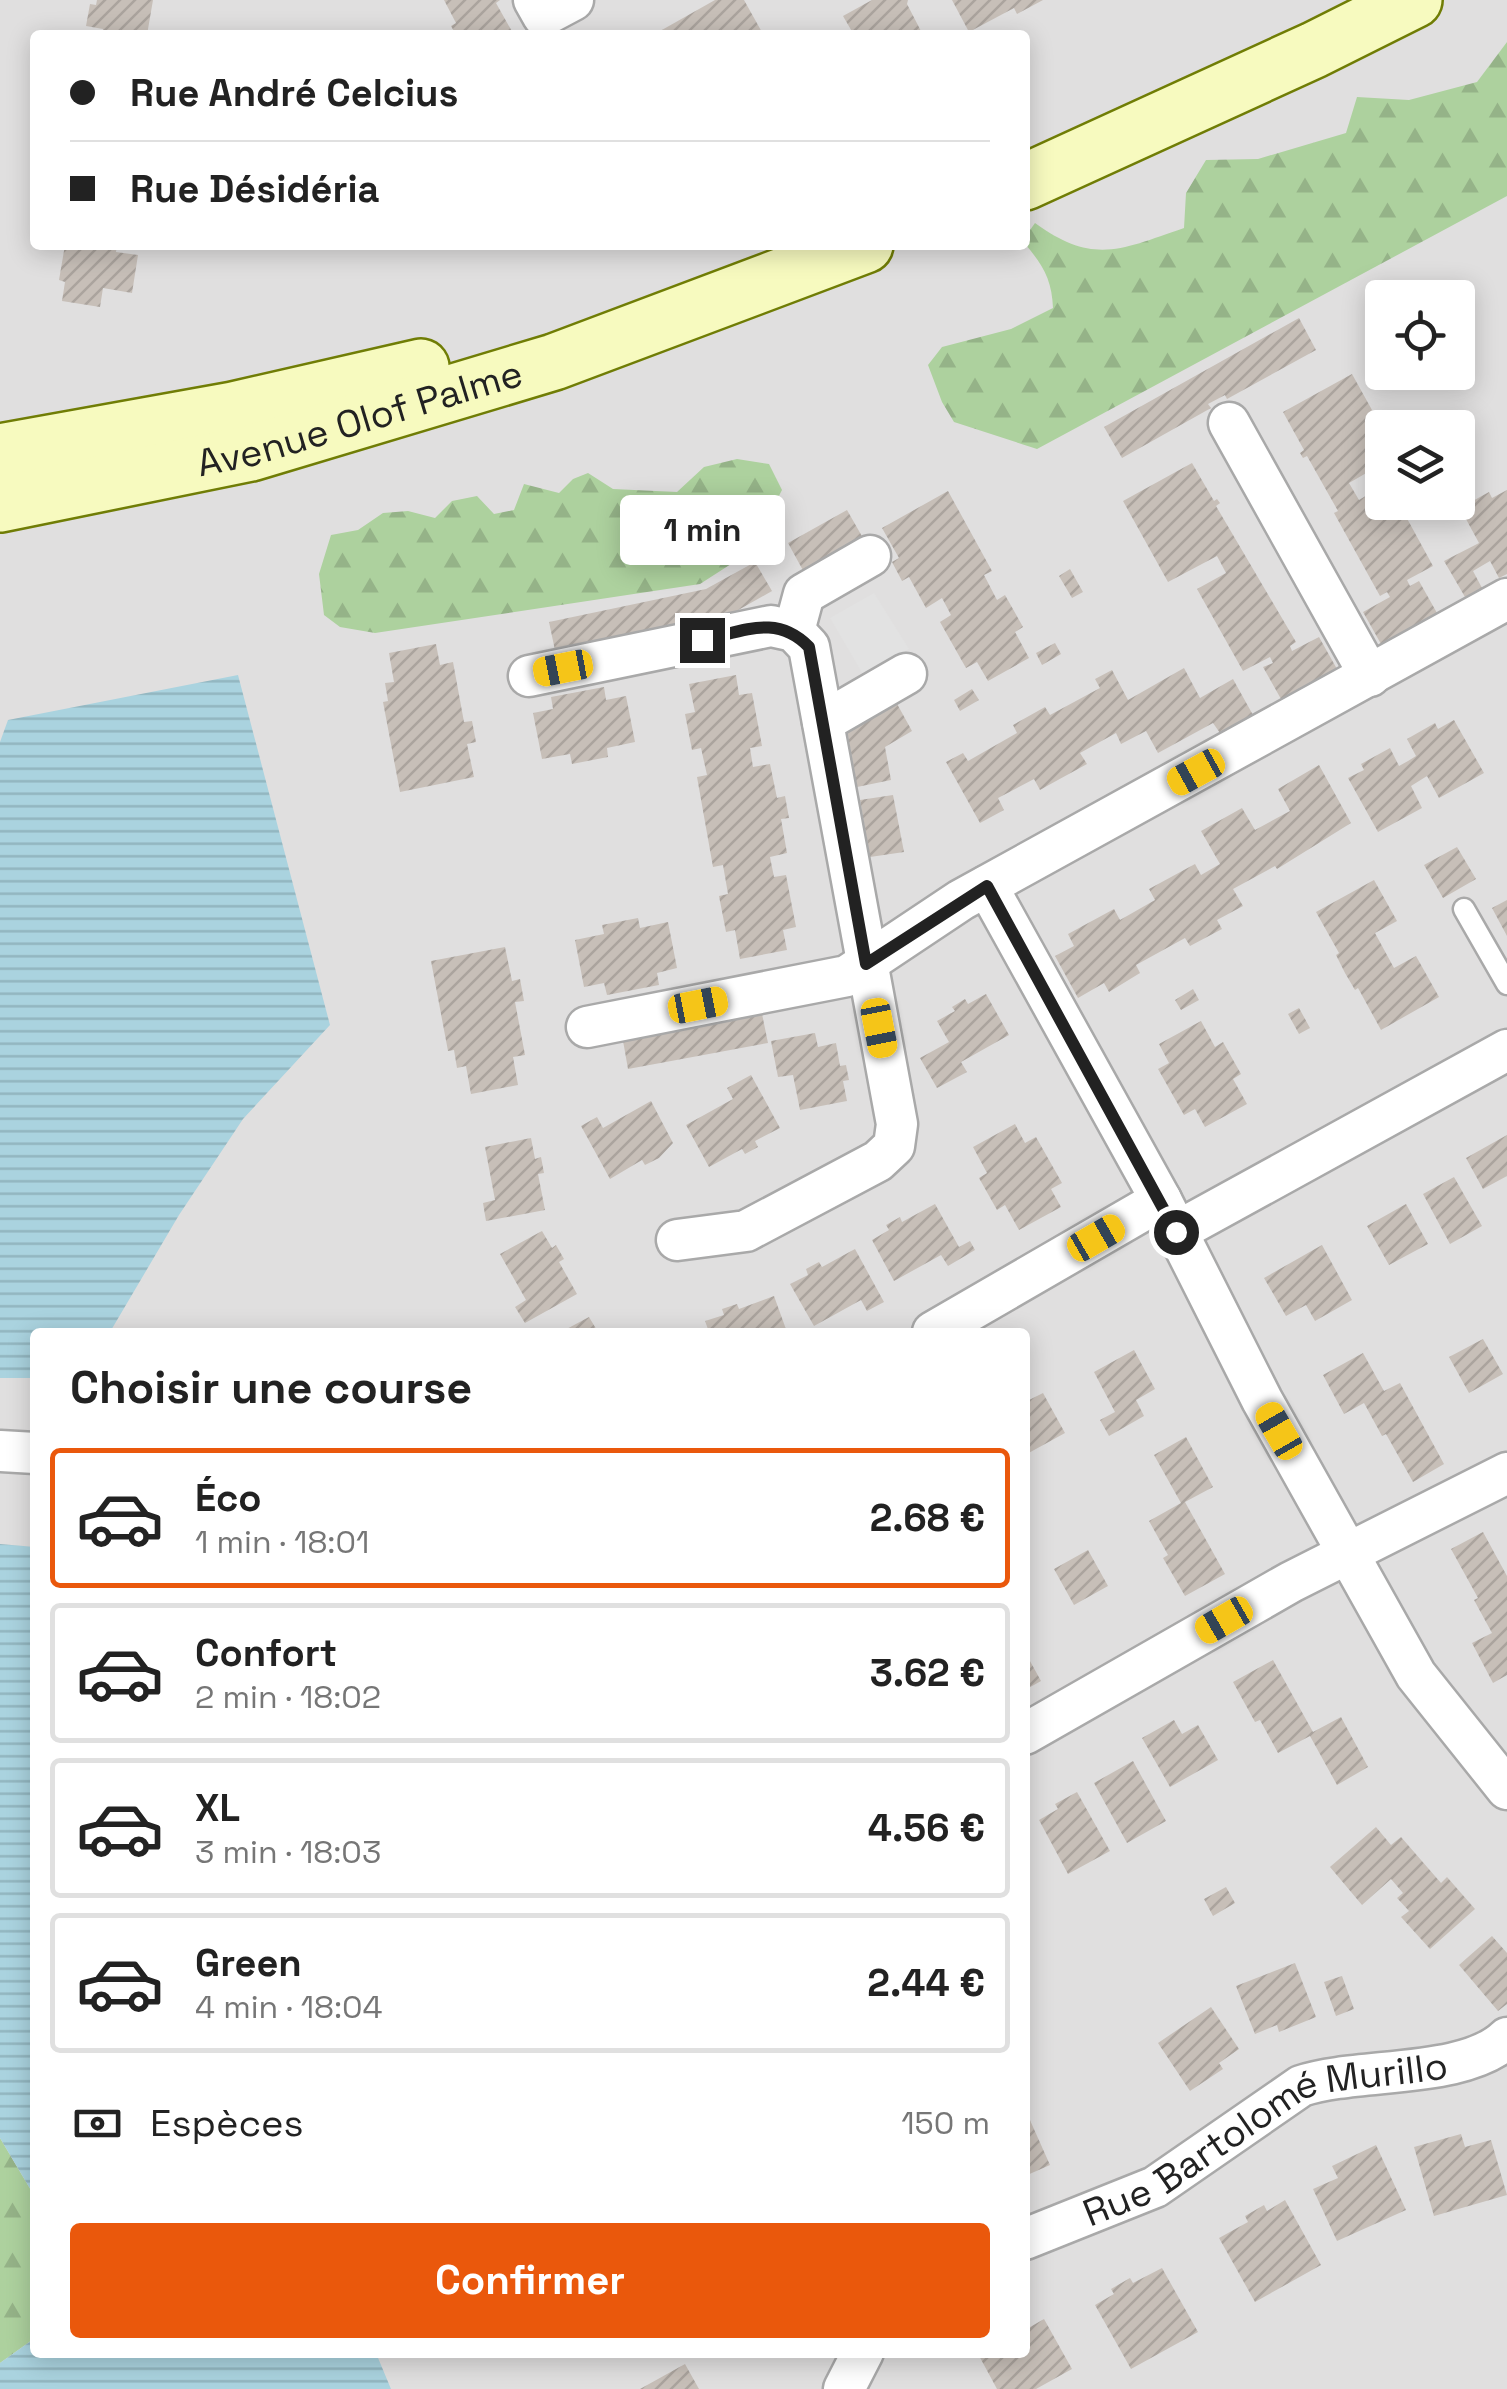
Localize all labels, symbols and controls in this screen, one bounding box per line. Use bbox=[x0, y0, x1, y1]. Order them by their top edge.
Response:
text: Rue André Celcius bbox=[130, 69, 458, 117]
text: Rue Désidéria bbox=[130, 165, 380, 213]
map controls bbox=[1365, 280, 1475, 520]
button: locate bbox=[1365, 280, 1475, 390]
street label: Avenue Olof Palme bbox=[193, 349, 528, 487]
button: layers bbox=[1365, 410, 1475, 520]
callout: 1 min bbox=[620, 495, 784, 565]
text: 1 min bbox=[663, 510, 742, 550]
route end bbox=[680, 618, 725, 663]
car bbox=[531, 648, 595, 688]
car bbox=[1162, 744, 1230, 800]
car bbox=[666, 985, 730, 1025]
car bbox=[859, 996, 899, 1060]
car bbox=[1063, 1210, 1129, 1266]
route start bbox=[1154, 1210, 1199, 1255]
text: Choisir une course bbox=[70, 1359, 472, 1416]
car bbox=[1251, 1398, 1307, 1464]
icon: car bbox=[75, 1473, 165, 1563]
text: Éco bbox=[195, 1474, 262, 1522]
text: 2.68 € bbox=[870, 1494, 985, 1542]
text: 1 min · 18:01 bbox=[195, 1522, 369, 1562]
car bbox=[1191, 1592, 1257, 1648]
icon: car bbox=[75, 1628, 165, 1718]
text: Confort bbox=[195, 1629, 337, 1677]
text: 3.62 € bbox=[870, 1649, 985, 1697]
text: 2 min · 18:02 bbox=[195, 1677, 381, 1717]
icon: car bbox=[75, 1783, 165, 1873]
text: XL bbox=[195, 1784, 240, 1832]
text: 4.56 € bbox=[868, 1804, 985, 1852]
text: 3 min · 18:03 bbox=[195, 1832, 381, 1872]
icon: car bbox=[75, 1938, 165, 2028]
text: Green bbox=[195, 1939, 302, 1987]
text: 2.44 € bbox=[867, 1959, 985, 2007]
text: 4 min · 18:04 bbox=[195, 1987, 383, 2027]
street label: Rue Bartolomé Murillo bbox=[1076, 2041, 1451, 2237]
icon: cash bbox=[70, 2096, 125, 2151]
text: Espèces bbox=[150, 2099, 304, 2147]
text: 150 m bbox=[901, 2103, 990, 2143]
button: Confirmer bbox=[70, 2223, 990, 2338]

